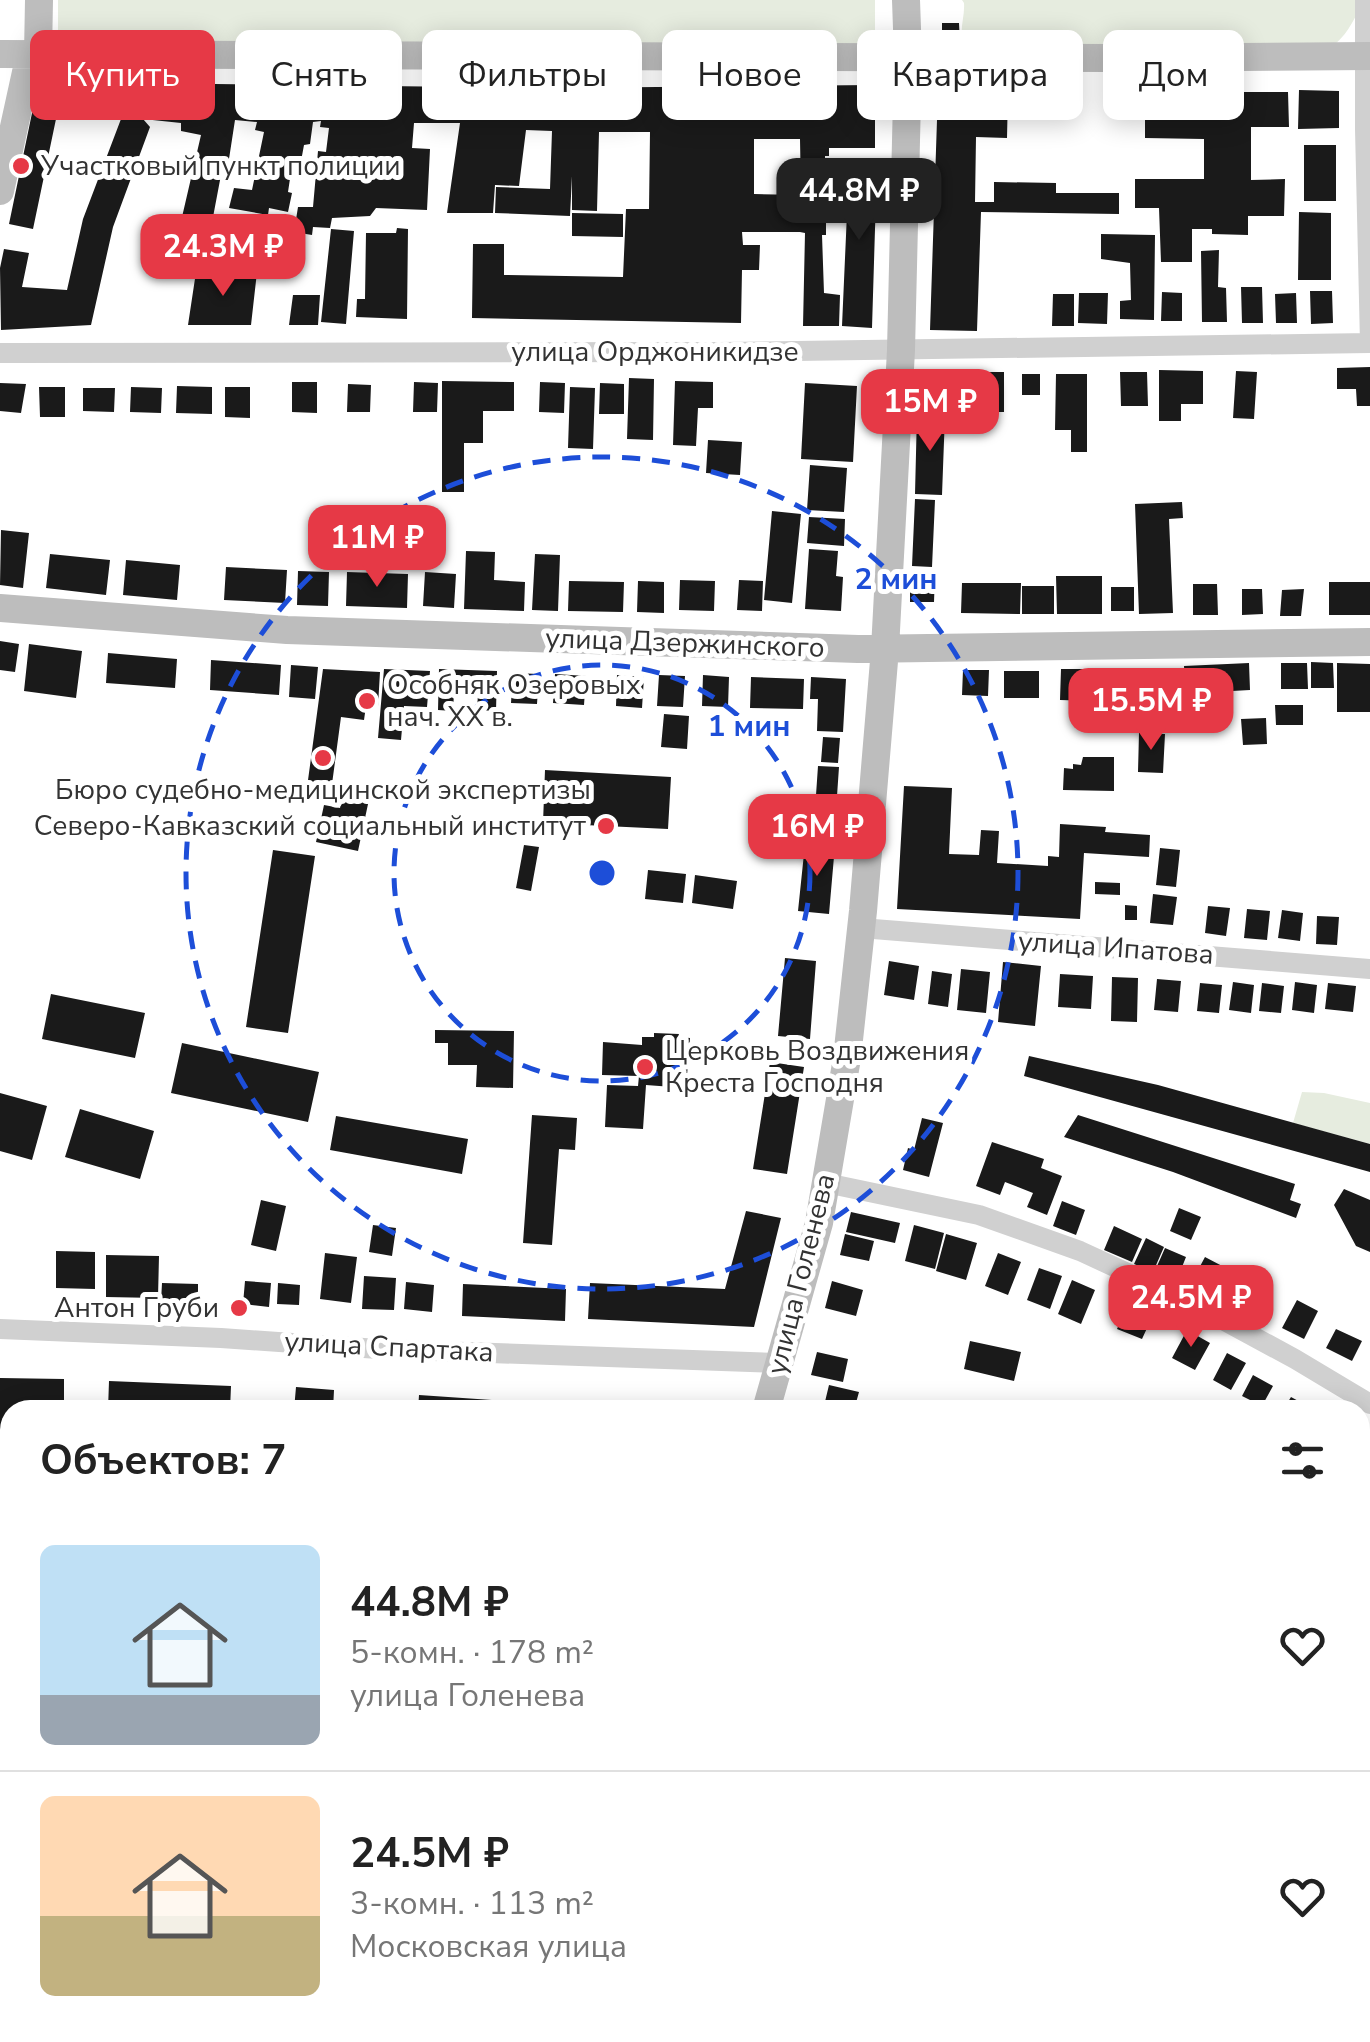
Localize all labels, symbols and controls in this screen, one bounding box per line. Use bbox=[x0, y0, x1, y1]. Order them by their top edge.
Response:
chip: Купить bbox=[30, 30, 215, 120]
chip: Снять bbox=[235, 30, 402, 120]
chip: Фильтры bbox=[422, 30, 642, 120]
chip: Новое bbox=[662, 30, 837, 120]
chip: Квартира bbox=[857, 30, 1083, 120]
chip: Дом bbox=[1103, 30, 1244, 120]
place label: Участковый пункт полиции bbox=[40, 147, 401, 185]
marker: Участковый пункт полиции bbox=[10, 155, 32, 177]
pin: 44.8M ₽ bbox=[767, 158, 951, 243]
text: 44.8M ₽ bbox=[798, 169, 920, 212]
pin: 24.3M ₽ bbox=[131, 214, 315, 299]
text: 24.3M ₽ bbox=[162, 225, 284, 268]
street label: улица Орджоникидзе bbox=[511, 333, 799, 371]
pin: 15M ₽ bbox=[860, 369, 1000, 454]
text: 15M ₽ bbox=[883, 380, 977, 423]
pin: 11M ₽ bbox=[307, 505, 447, 590]
text: 11M ₽ bbox=[330, 516, 424, 559]
text: 2 мин bbox=[854, 559, 938, 600]
street label: улица Дзержинского bbox=[545, 619, 825, 667]
place label: Особняк Озеровых нач. ХХ в. bbox=[387, 666, 641, 736]
pin: 15.5M ₽ bbox=[1059, 668, 1243, 753]
text: 15.5M ₽ bbox=[1090, 679, 1212, 722]
marker: Особняк Озеровых нач. ХХ в. bbox=[356, 690, 378, 712]
text: 1 мин bbox=[707, 706, 791, 747]
marker: Бюро судебно-медицинской экспертизы bbox=[312, 747, 334, 769]
place label: Бюро судебно-медицинской экспертизы bbox=[55, 771, 591, 809]
pin: 16M ₽ bbox=[747, 794, 887, 879]
text: 16M ₽ bbox=[770, 805, 864, 848]
place label: Северо-Кавказский социальный институт bbox=[34, 807, 587, 845]
marker: Северо-Кавказский социальный институт bbox=[595, 815, 617, 837]
centre of rings bbox=[584, 855, 620, 891]
street label: улица Ипатова bbox=[1017, 922, 1215, 974]
place label: Церковь Воздвижения Креста Господня bbox=[665, 1032, 969, 1102]
marker: Церковь Воздвижения Креста Господня bbox=[634, 1056, 656, 1078]
street label: улица Голенева bbox=[758, 1169, 844, 1379]
pin: 24.5M ₽ bbox=[1099, 1265, 1283, 1350]
text: 24.5M ₽ bbox=[1130, 1276, 1252, 1319]
place label: Антон Груби bbox=[54, 1289, 219, 1327]
marker: Антон Груби bbox=[228, 1297, 250, 1319]
street label: улица Спартака bbox=[283, 1323, 495, 1371]
text: Объектов: 7 bbox=[40, 1432, 286, 1489]
icon: filters bbox=[1275, 1433, 1330, 1488]
text: 44.8M ₽ bbox=[350, 1574, 509, 1631]
icon: home bbox=[120, 1585, 240, 1705]
icon: heart bbox=[1275, 1618, 1330, 1673]
text: 5-комн. · 178 m² bbox=[350, 1631, 594, 1674]
text: улица Голенева bbox=[350, 1674, 585, 1717]
text: 24.5M ₽ bbox=[350, 1825, 509, 1882]
icon: home bbox=[120, 1836, 240, 1956]
icon: heart bbox=[1275, 1869, 1330, 1924]
text: 3-комн. · 113 m² bbox=[350, 1882, 594, 1925]
text: Московская улица bbox=[350, 1925, 627, 1968]

